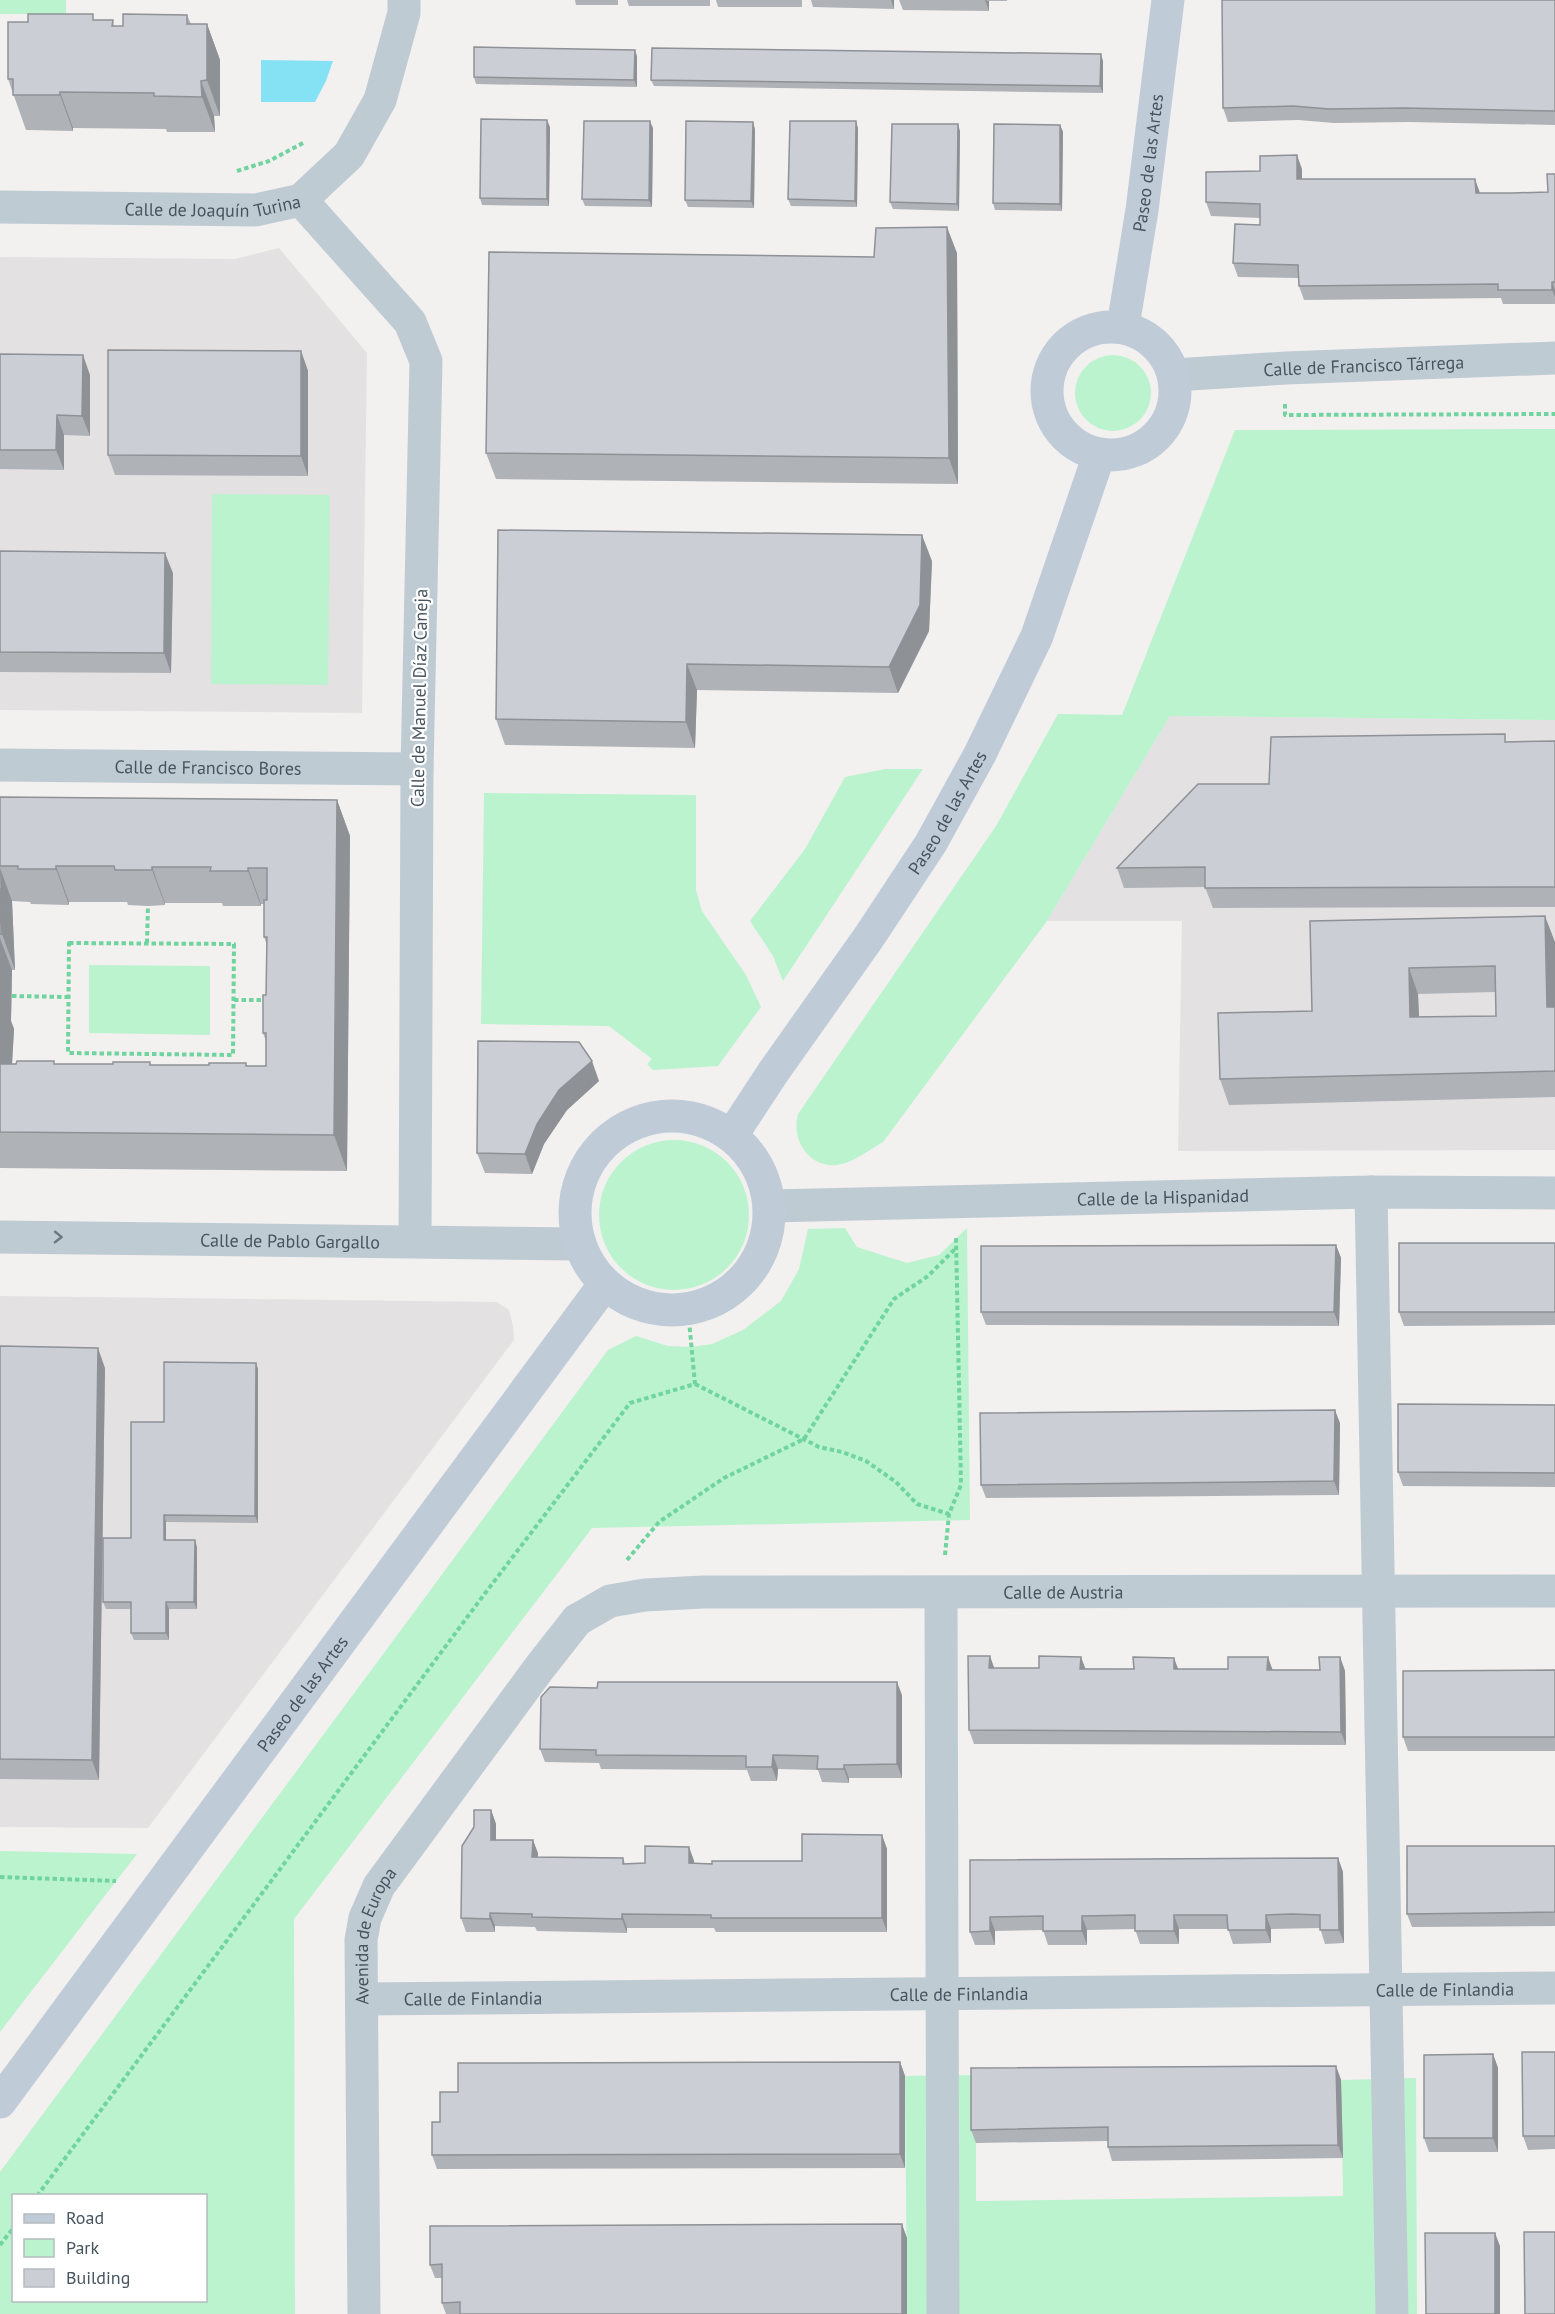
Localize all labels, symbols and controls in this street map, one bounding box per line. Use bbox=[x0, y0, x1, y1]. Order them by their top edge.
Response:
street label: Paseo de las Artes bbox=[1127, 93, 1168, 234]
street label: Calle de Joaquín Turina bbox=[124, 189, 303, 222]
street label: Calle de Francisco Tárrega bbox=[1263, 350, 1464, 381]
street label: Calle de Manuel Díaz Caneja bbox=[406, 589, 432, 807]
street label: Paseo de las Artes bbox=[902, 746, 991, 878]
street label: Calle de Francisco Bores bbox=[114, 755, 302, 779]
street label: Calle de la Hispanidad bbox=[1077, 1183, 1249, 1210]
street label: Calle de Pablo Gargallo bbox=[200, 1228, 380, 1253]
one-way arrow bbox=[54, 1231, 63, 1243]
street label: Calle de Austria bbox=[1003, 1580, 1124, 1603]
street label: Paseo de las Artes bbox=[251, 1631, 353, 1756]
street label: Avenida de Europa bbox=[349, 1862, 401, 2005]
street label: Calle de Finlandia bbox=[1376, 1977, 1514, 2001]
street label: Calle de Finlandia bbox=[890, 1981, 1028, 2006]
street label: Calle de Finlandia bbox=[404, 1986, 542, 2010]
legend bbox=[12, 2194, 207, 2302]
text: Road bbox=[66, 2206, 104, 2229]
text: Park bbox=[66, 2236, 99, 2259]
text: Building bbox=[66, 2266, 130, 2289]

